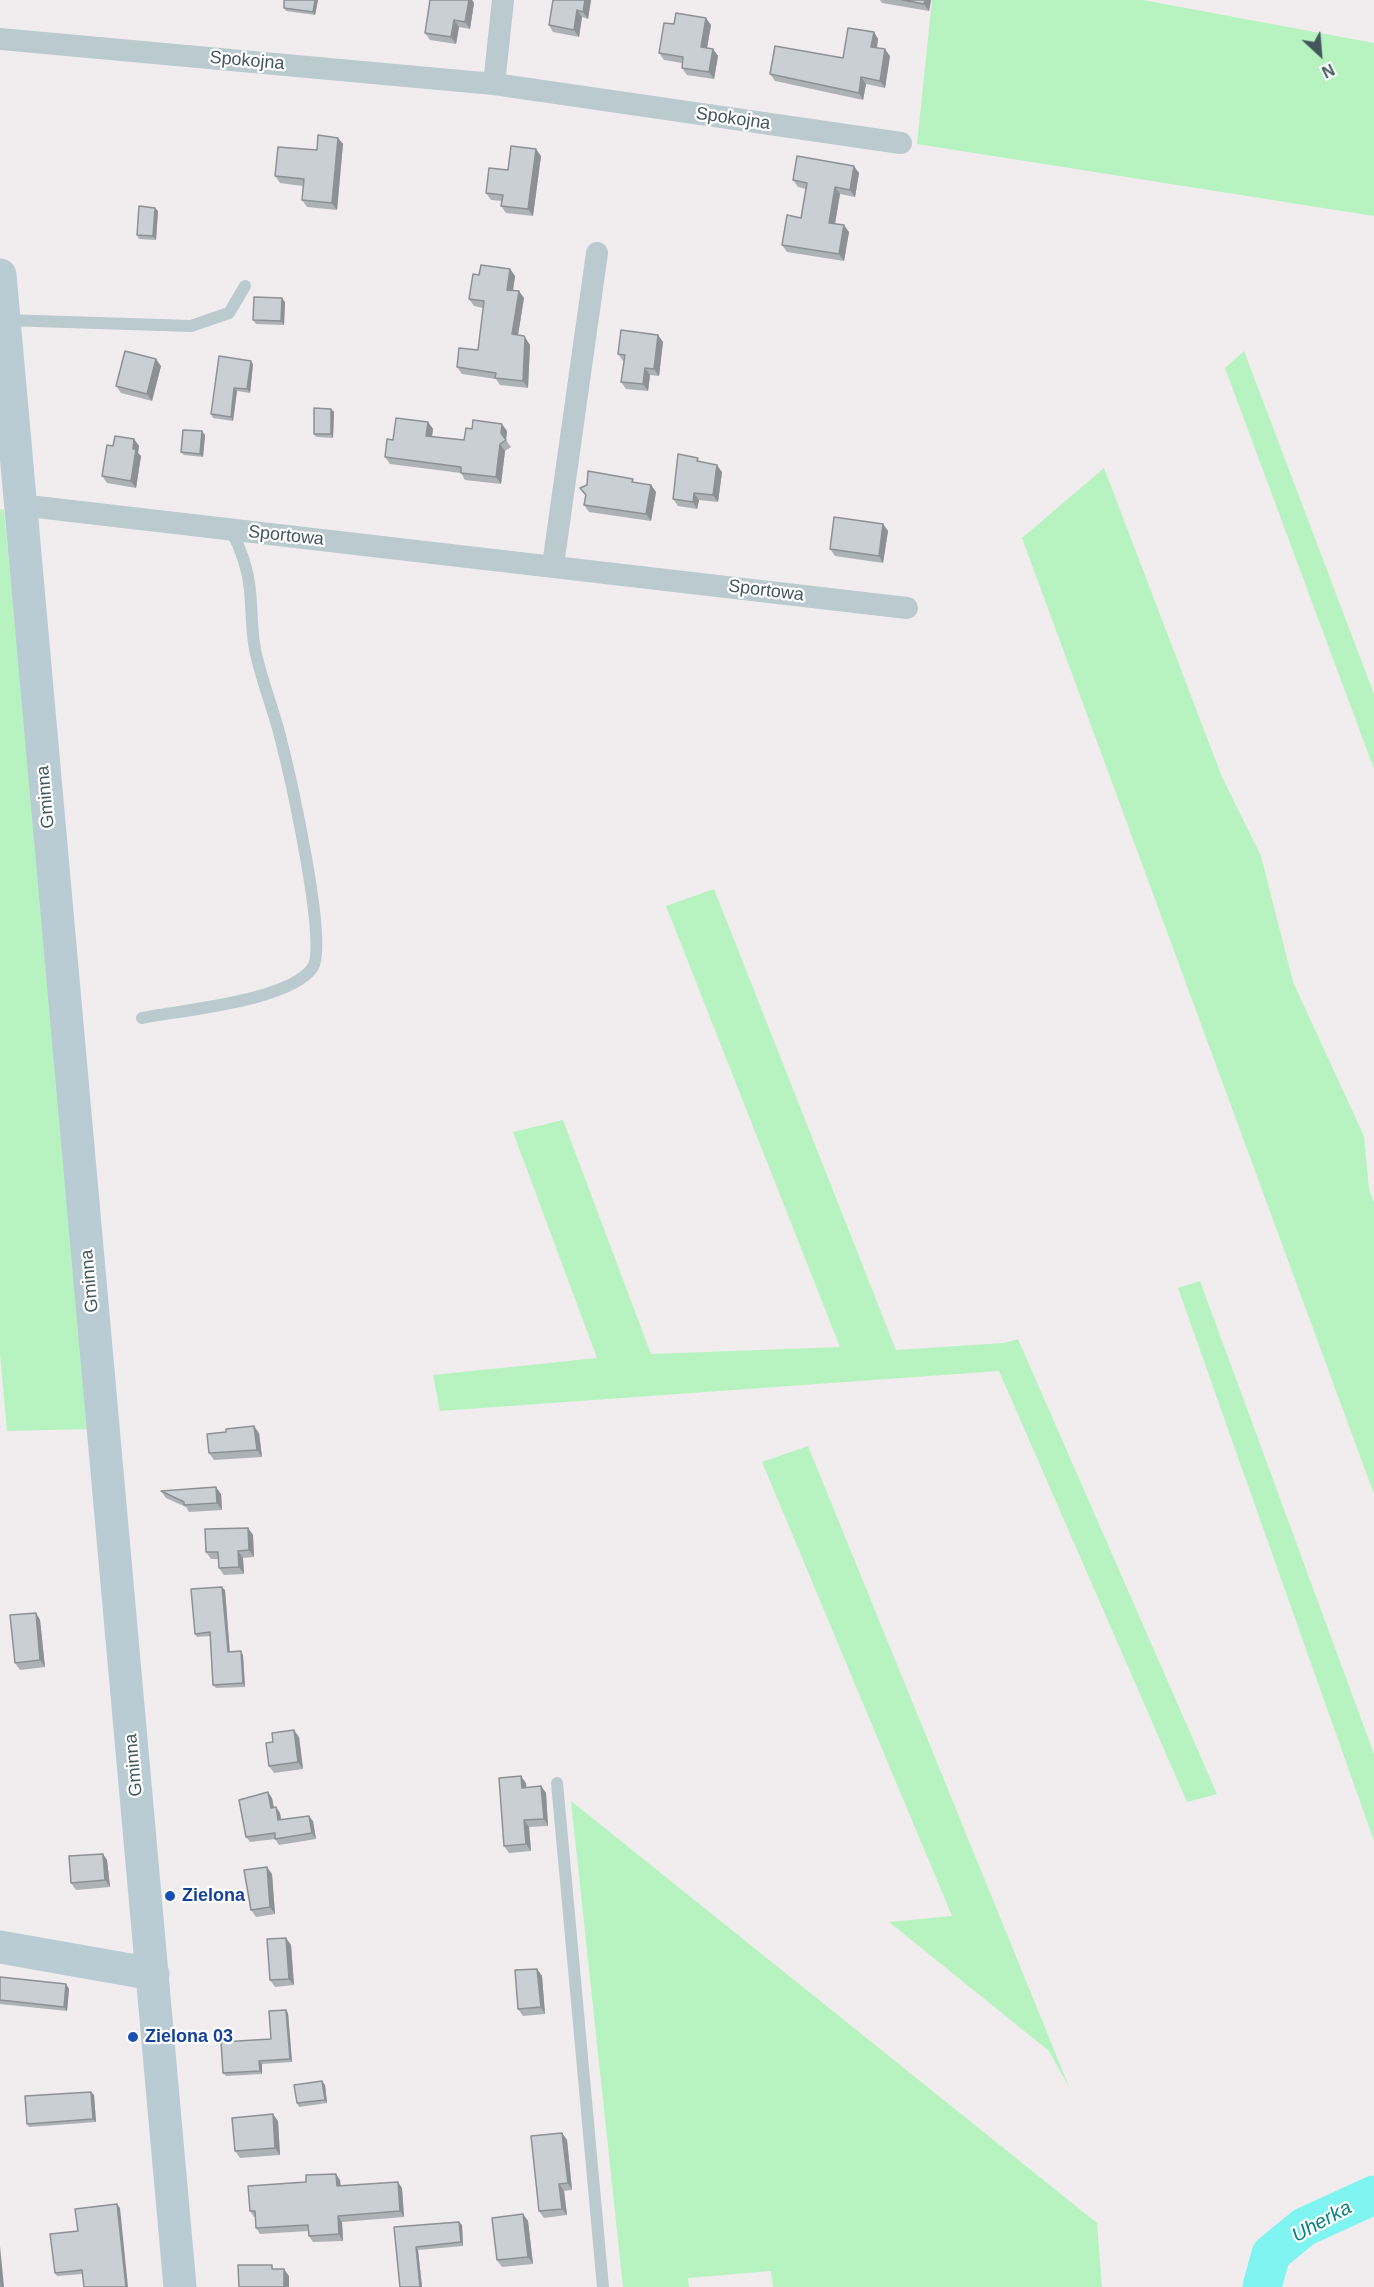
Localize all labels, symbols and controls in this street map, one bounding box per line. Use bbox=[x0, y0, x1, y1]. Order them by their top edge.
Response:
north arrow bbox=[1290, 24, 1350, 84]
street label: Spokojna bbox=[209, 47, 285, 75]
text: N bbox=[1319, 60, 1337, 81]
street label: Spokojna bbox=[694, 103, 772, 135]
street label: Sportowa bbox=[247, 521, 325, 551]
street label: Sportowa bbox=[727, 576, 805, 606]
street label: Gminna bbox=[32, 765, 60, 829]
street label: Gminna bbox=[76, 1249, 104, 1313]
street label: Gminna bbox=[120, 1733, 148, 1797]
place label: Zielona bbox=[182, 1885, 245, 1907]
marker: Zielona bbox=[163, 1889, 177, 1903]
place label: Zielona 03 bbox=[145, 2026, 233, 2048]
marker: Zielona 03 bbox=[126, 2030, 140, 2044]
water label: Uherka bbox=[1288, 2196, 1356, 2248]

